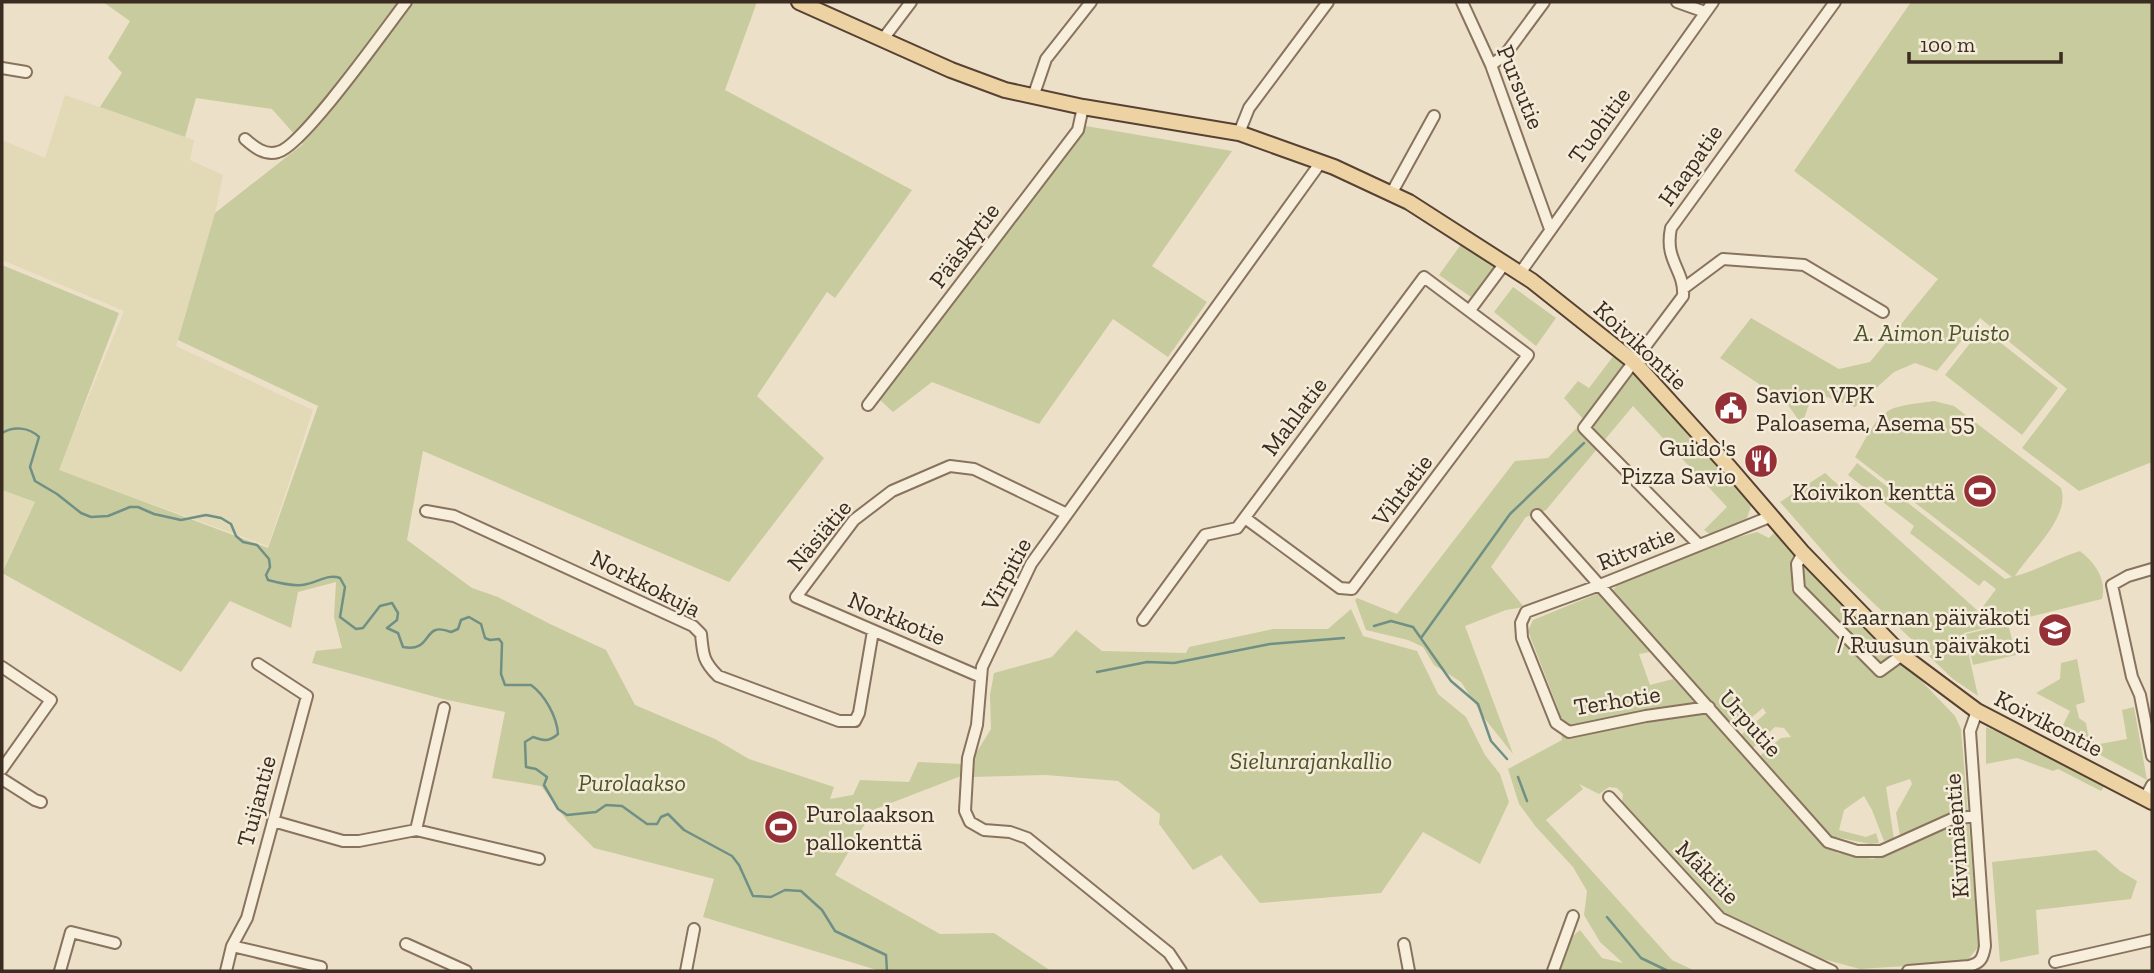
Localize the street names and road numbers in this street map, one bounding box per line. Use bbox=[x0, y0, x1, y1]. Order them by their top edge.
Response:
street label: Pursutie bbox=[1491, 41, 1551, 133]
street label: Tuohitie bbox=[1561, 81, 1637, 169]
street label: Haapatie bbox=[1652, 119, 1728, 211]
street label: Pääskytie bbox=[923, 197, 1005, 293]
street label: Koivikontie bbox=[1588, 294, 1694, 396]
street label: Mahlatie bbox=[1255, 371, 1333, 461]
street label: Vihtatie bbox=[1365, 448, 1438, 533]
street label: Näsiätie bbox=[781, 493, 857, 577]
street label: Ritvatie bbox=[1593, 519, 1679, 577]
street label: Virpitie bbox=[974, 532, 1037, 616]
street label: Norkkokuja bbox=[586, 543, 706, 623]
street label: Norkkotie bbox=[844, 584, 950, 652]
street label: Terhotie bbox=[1572, 679, 1662, 721]
street label: Urputie bbox=[1713, 683, 1789, 763]
street label: Koivikontie bbox=[1990, 683, 2108, 763]
street label: Tuijantie bbox=[230, 752, 282, 850]
street label: Kivimäentie bbox=[1937, 773, 1975, 899]
street label: Mäkitie bbox=[1670, 834, 1746, 910]

